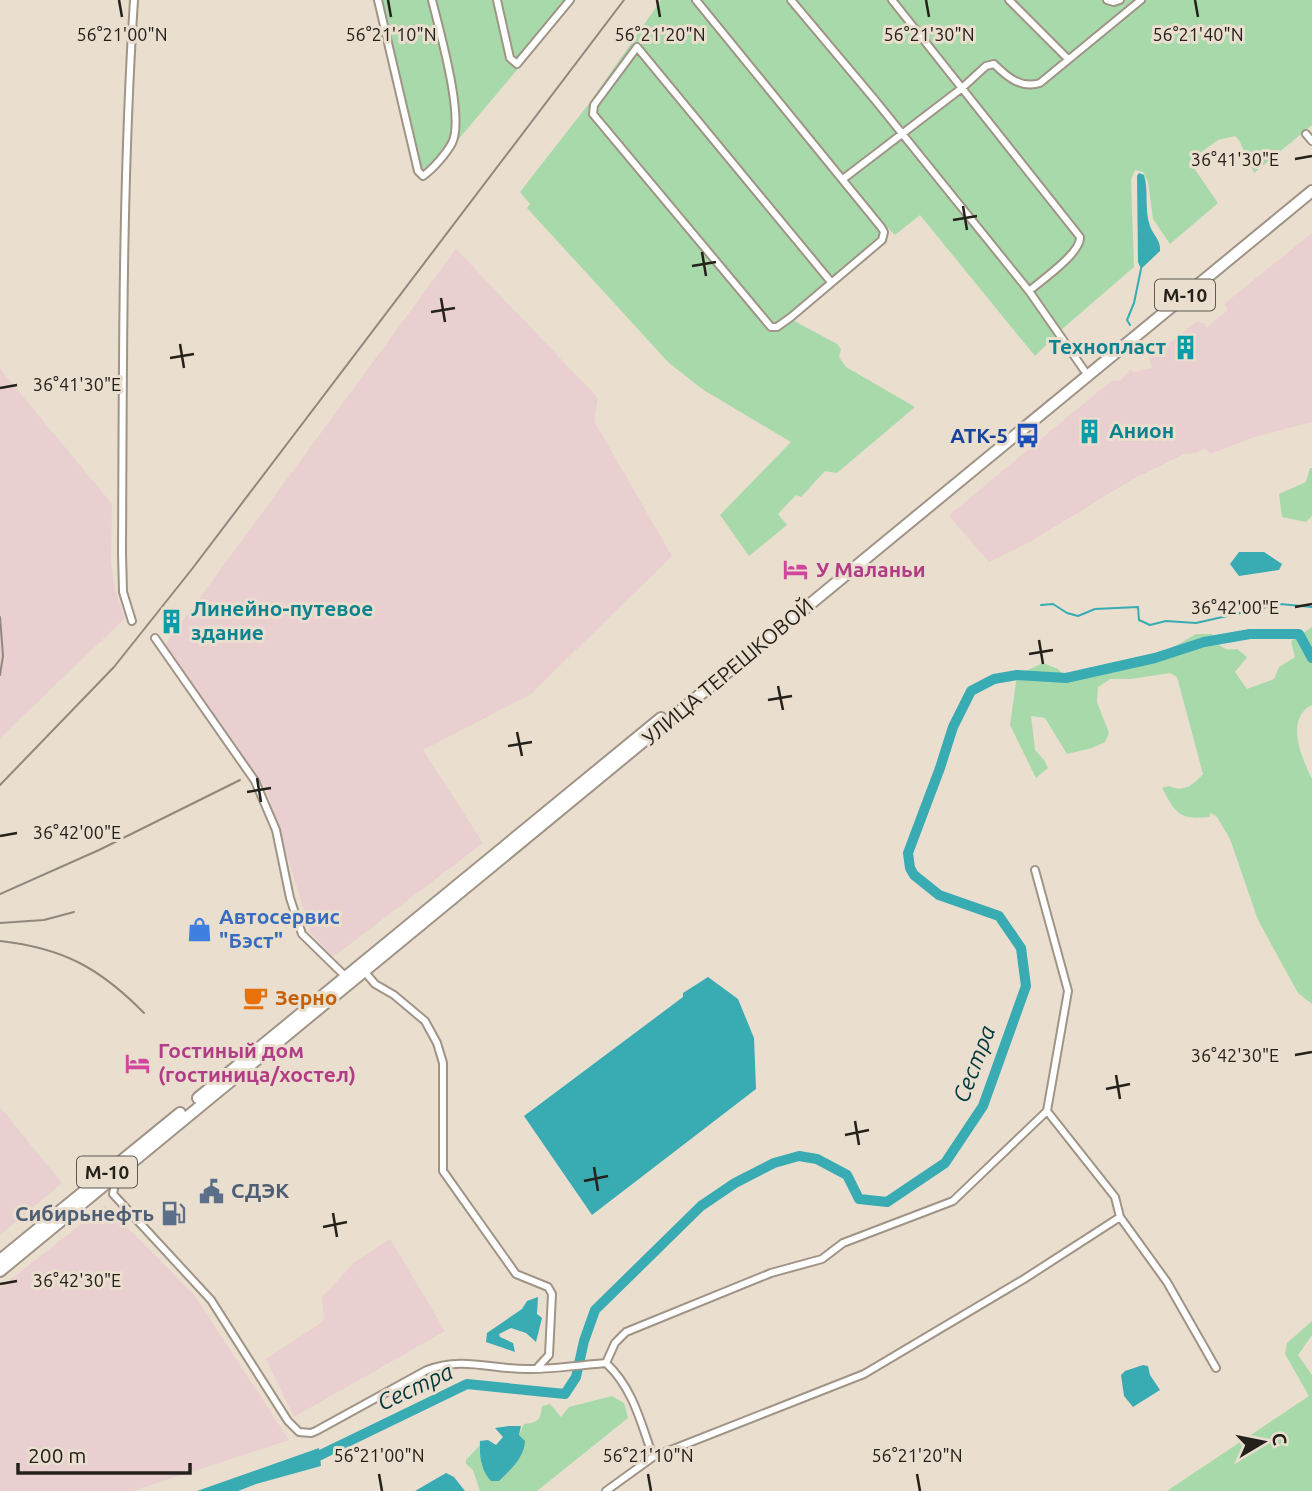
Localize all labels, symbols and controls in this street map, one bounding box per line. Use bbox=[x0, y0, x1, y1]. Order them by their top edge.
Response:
text: 56°21'00"N bbox=[76, 24, 168, 44]
text: 56°21'10"N bbox=[345, 24, 437, 44]
text: 56°21'20"N bbox=[614, 24, 706, 44]
text: 56°21'30"N bbox=[883, 24, 975, 44]
text: 56°21'40"N bbox=[1152, 24, 1244, 44]
text: 36°41'30"E bbox=[1191, 149, 1279, 169]
road number: М-10 bbox=[1155, 280, 1215, 310]
building icon: Технопласт bbox=[1172, 333, 1200, 361]
place label: Технопласт bbox=[1048, 334, 1166, 358]
text: 36°41'30"E bbox=[33, 374, 121, 394]
building icon: Анион bbox=[1075, 417, 1103, 445]
place label: Анион bbox=[1109, 418, 1174, 442]
bus stop icon: АТК-5 bbox=[1014, 422, 1042, 450]
place label: АТК-5 bbox=[950, 423, 1008, 447]
hotel icon: У Маланьи bbox=[782, 556, 810, 584]
place label: У Маланьи bbox=[816, 557, 926, 581]
street label: УЛИЦА ТЕРЕШКОВОЙ bbox=[637, 593, 818, 750]
place label: Линейно-путевое здание bbox=[191, 596, 373, 644]
text: 36°42'00"E bbox=[1191, 597, 1279, 617]
building icon: Линейно-путевое здание bbox=[157, 607, 185, 635]
text: 36°42'00"E bbox=[33, 822, 121, 842]
place label: Автосервис "Бэст" bbox=[219, 904, 340, 952]
shop icon: Автосервис "Бэст" bbox=[185, 915, 213, 943]
cafe icon: Зерно bbox=[241, 984, 269, 1012]
place label: Зерно bbox=[275, 985, 337, 1009]
water label: Сестра bbox=[948, 1022, 1000, 1106]
place label: Гостиный дом (гостиница/хостел) bbox=[158, 1038, 356, 1086]
text: 36°42'30"E bbox=[1191, 1045, 1279, 1065]
hotel icon: Гостиный дом (гостиница/хостел) bbox=[124, 1049, 152, 1077]
road number: М-10 bbox=[77, 1156, 137, 1188]
public building icon: СДЭК bbox=[197, 1177, 225, 1205]
place label: СДЭК bbox=[231, 1178, 289, 1202]
fuel station icon: Сибирьнефть bbox=[160, 1200, 188, 1228]
place label: Сибирьнефть bbox=[15, 1201, 154, 1225]
text: 36°42'30"E bbox=[33, 1270, 121, 1290]
water label: Сестра bbox=[373, 1358, 456, 1415]
north arrow bbox=[1228, 1407, 1298, 1477]
text: С bbox=[1268, 1431, 1292, 1447]
scale bar bbox=[18, 1432, 189, 1476]
text: 200 m bbox=[28, 1443, 86, 1467]
text: 56°21'00"N bbox=[333, 1445, 425, 1465]
text: 56°21'10"N bbox=[602, 1445, 694, 1465]
text: 56°21'20"N bbox=[871, 1445, 963, 1465]

